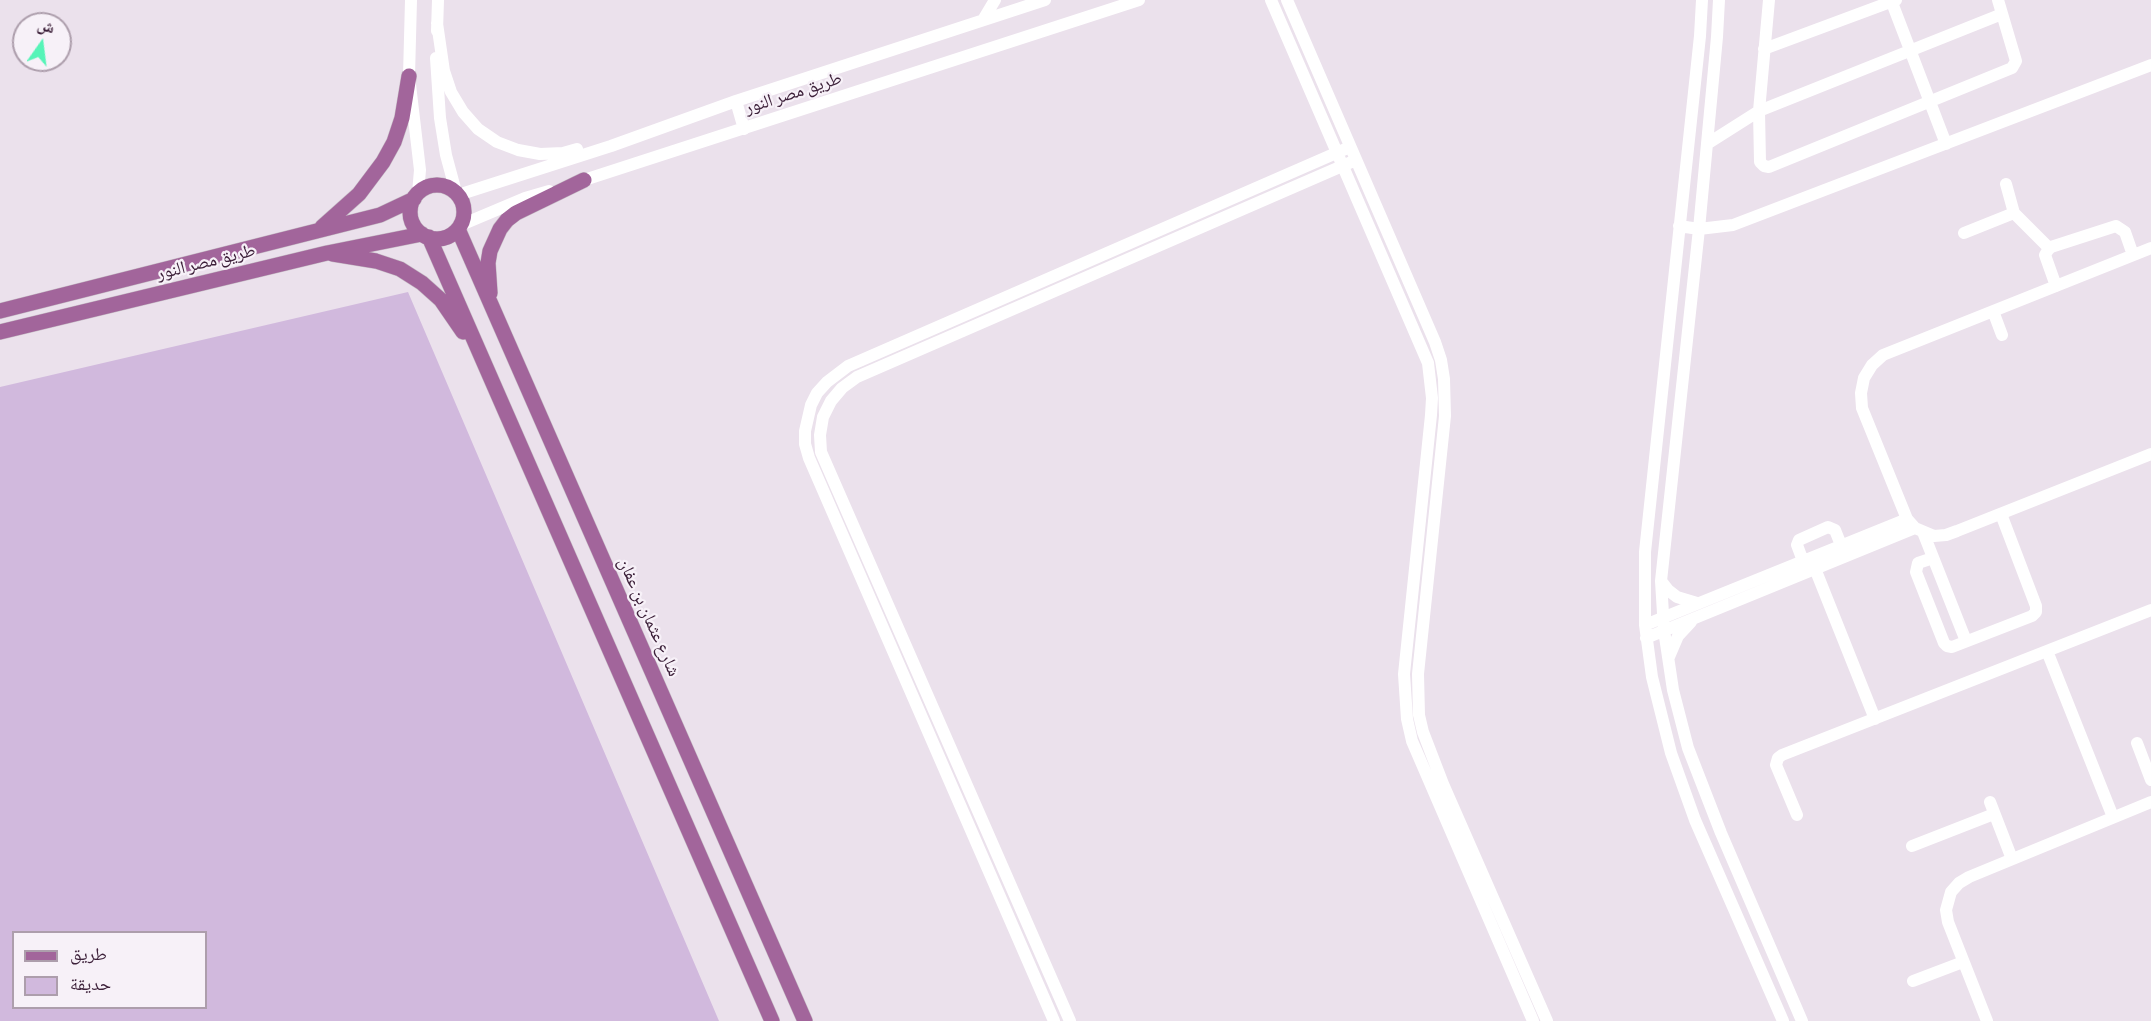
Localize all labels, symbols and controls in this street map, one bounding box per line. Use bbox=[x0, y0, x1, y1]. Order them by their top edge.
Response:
north arrow bbox=[12, 12, 72, 72]
text: ش bbox=[36, 17, 56, 36]
street label: طريق مصر النور bbox=[742, 67, 844, 119]
street label: طريق مصر النور bbox=[154, 239, 258, 285]
street label: شارع عثمان بن عفان bbox=[613, 554, 685, 680]
legend bbox=[12, 931, 207, 1009]
text: طريق bbox=[70, 946, 107, 964]
text: حديقة bbox=[70, 976, 111, 994]

